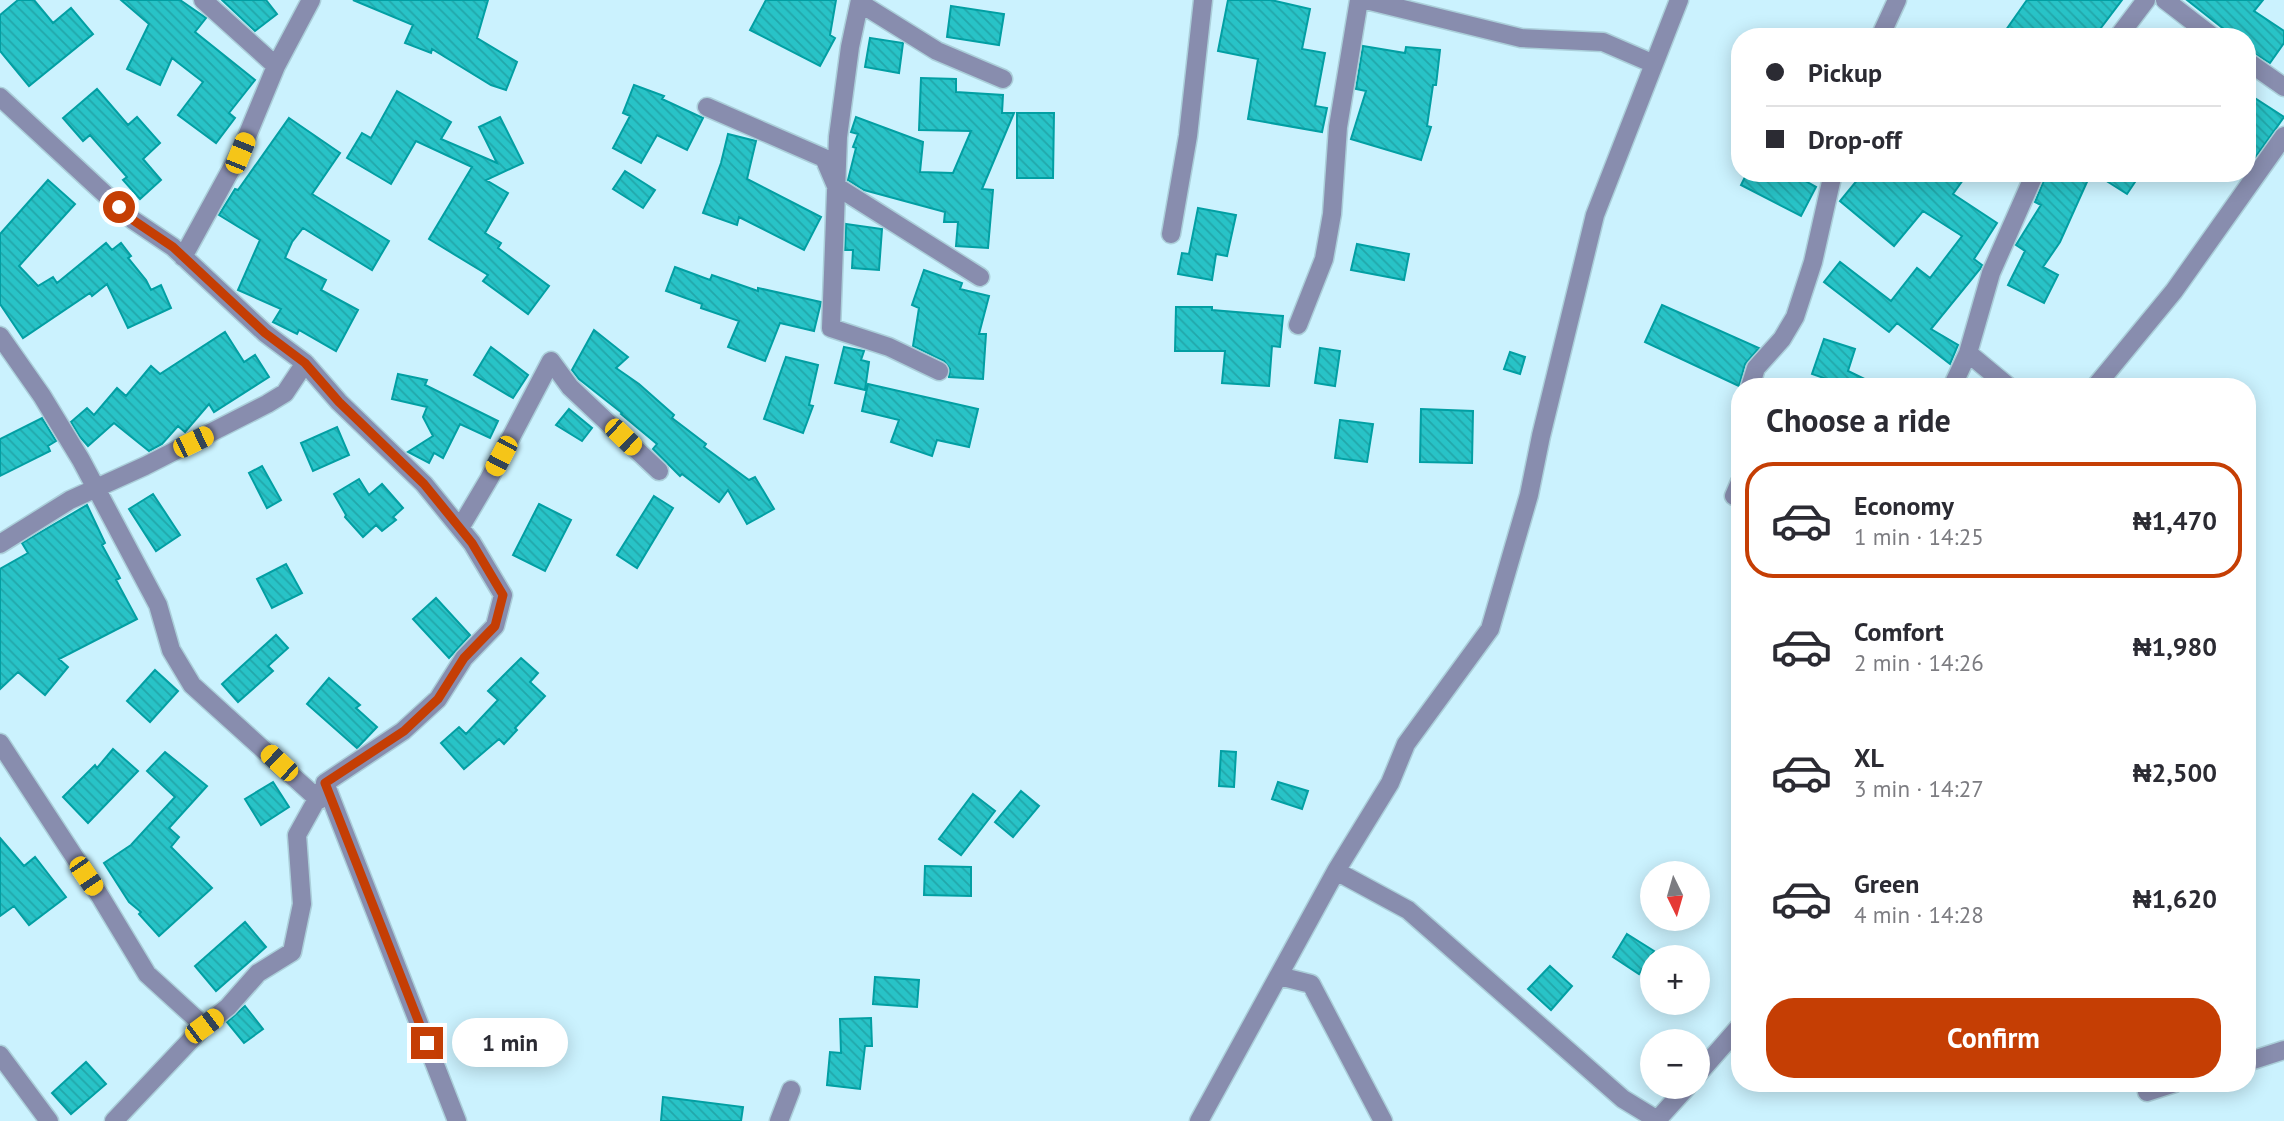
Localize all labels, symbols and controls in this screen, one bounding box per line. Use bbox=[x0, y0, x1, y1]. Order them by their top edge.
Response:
text: Pickup bbox=[1808, 56, 1882, 89]
text: Drop-off bbox=[1808, 123, 1902, 156]
car bbox=[223, 130, 258, 176]
route start bbox=[103, 191, 135, 223]
text: Choose a ride bbox=[1766, 399, 1951, 441]
car bbox=[601, 415, 646, 459]
car bbox=[170, 423, 217, 461]
car bbox=[482, 433, 521, 479]
icon: car bbox=[1770, 489, 1833, 552]
text: Economy bbox=[1854, 489, 1954, 522]
text: ₦1,470 bbox=[2133, 504, 2217, 537]
text: 1 min · 14:25 bbox=[1854, 522, 1984, 551]
icon: car bbox=[1770, 615, 1833, 678]
text: Comfort bbox=[1854, 615, 1944, 648]
text: ₦1,980 bbox=[2133, 630, 2217, 663]
text: 2 min · 14:26 bbox=[1854, 648, 1984, 677]
car bbox=[257, 741, 302, 785]
icon: car bbox=[1770, 741, 1833, 804]
text: XL bbox=[1854, 741, 1884, 774]
text: ₦2,500 bbox=[2133, 756, 2217, 789]
text: 3 min · 14:27 bbox=[1854, 774, 1984, 803]
car bbox=[66, 853, 107, 899]
north arrow bbox=[1640, 861, 1710, 931]
map controls bbox=[1640, 861, 1710, 1099]
icon: car bbox=[1770, 867, 1833, 930]
text: Green bbox=[1854, 867, 1919, 900]
text: ₦1,620 bbox=[2133, 882, 2217, 915]
text: 4 min · 14:28 bbox=[1854, 900, 1984, 929]
button: + bbox=[1640, 945, 1710, 1015]
button: Confirm bbox=[1766, 998, 2221, 1078]
car bbox=[181, 1005, 228, 1047]
callout: 1 min bbox=[452, 1018, 567, 1068]
route end bbox=[411, 1027, 443, 1059]
text: 1 min bbox=[482, 1028, 538, 1057]
button: − bbox=[1640, 1029, 1710, 1099]

